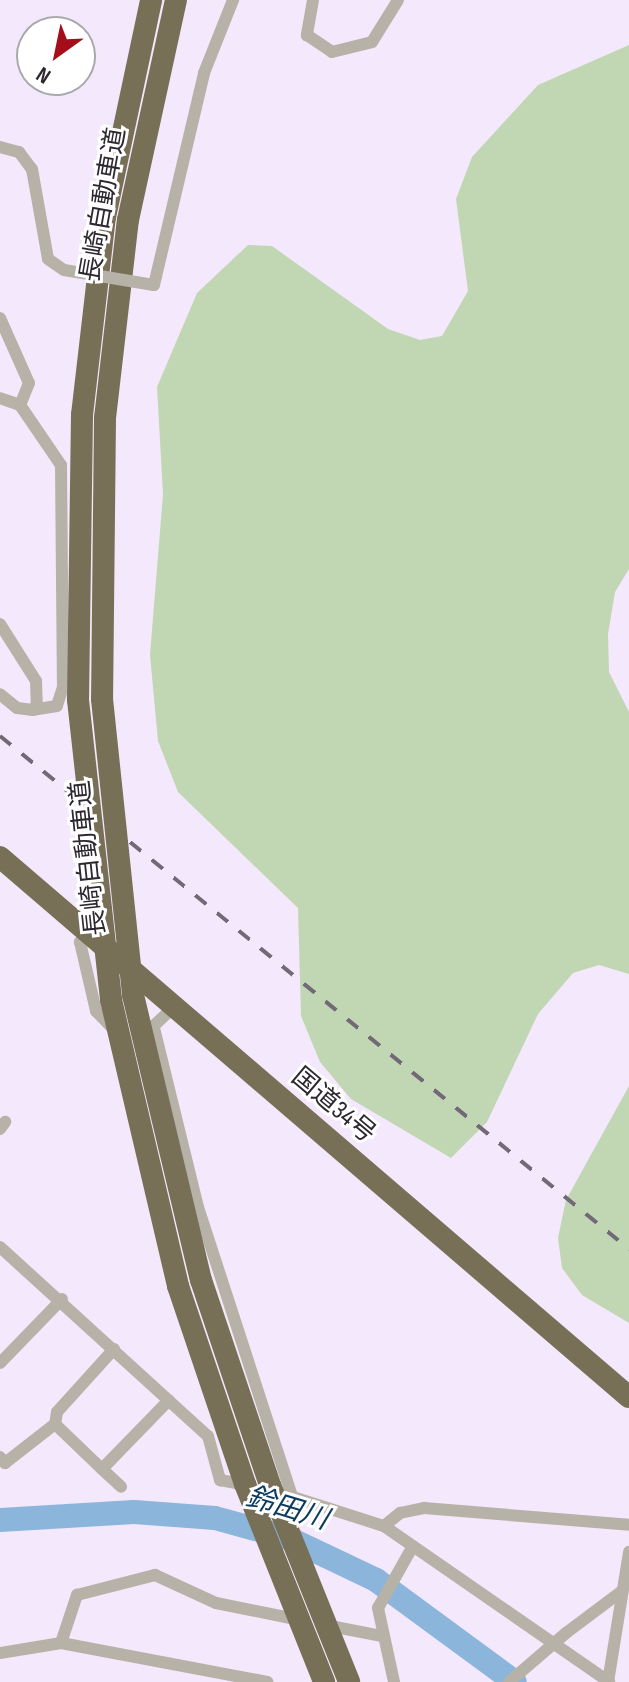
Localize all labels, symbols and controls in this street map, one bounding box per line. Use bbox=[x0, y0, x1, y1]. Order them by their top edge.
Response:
north arrow bbox=[16, 16, 96, 96]
text: N bbox=[31, 60, 56, 89]
street label: 長崎自動車道 bbox=[75, 125, 133, 285]
street label: 長崎自動車道 bbox=[65, 779, 113, 937]
street label: 国道34号 bbox=[285, 1062, 381, 1150]
water label: 鈴田川 bbox=[242, 1481, 332, 1537]

